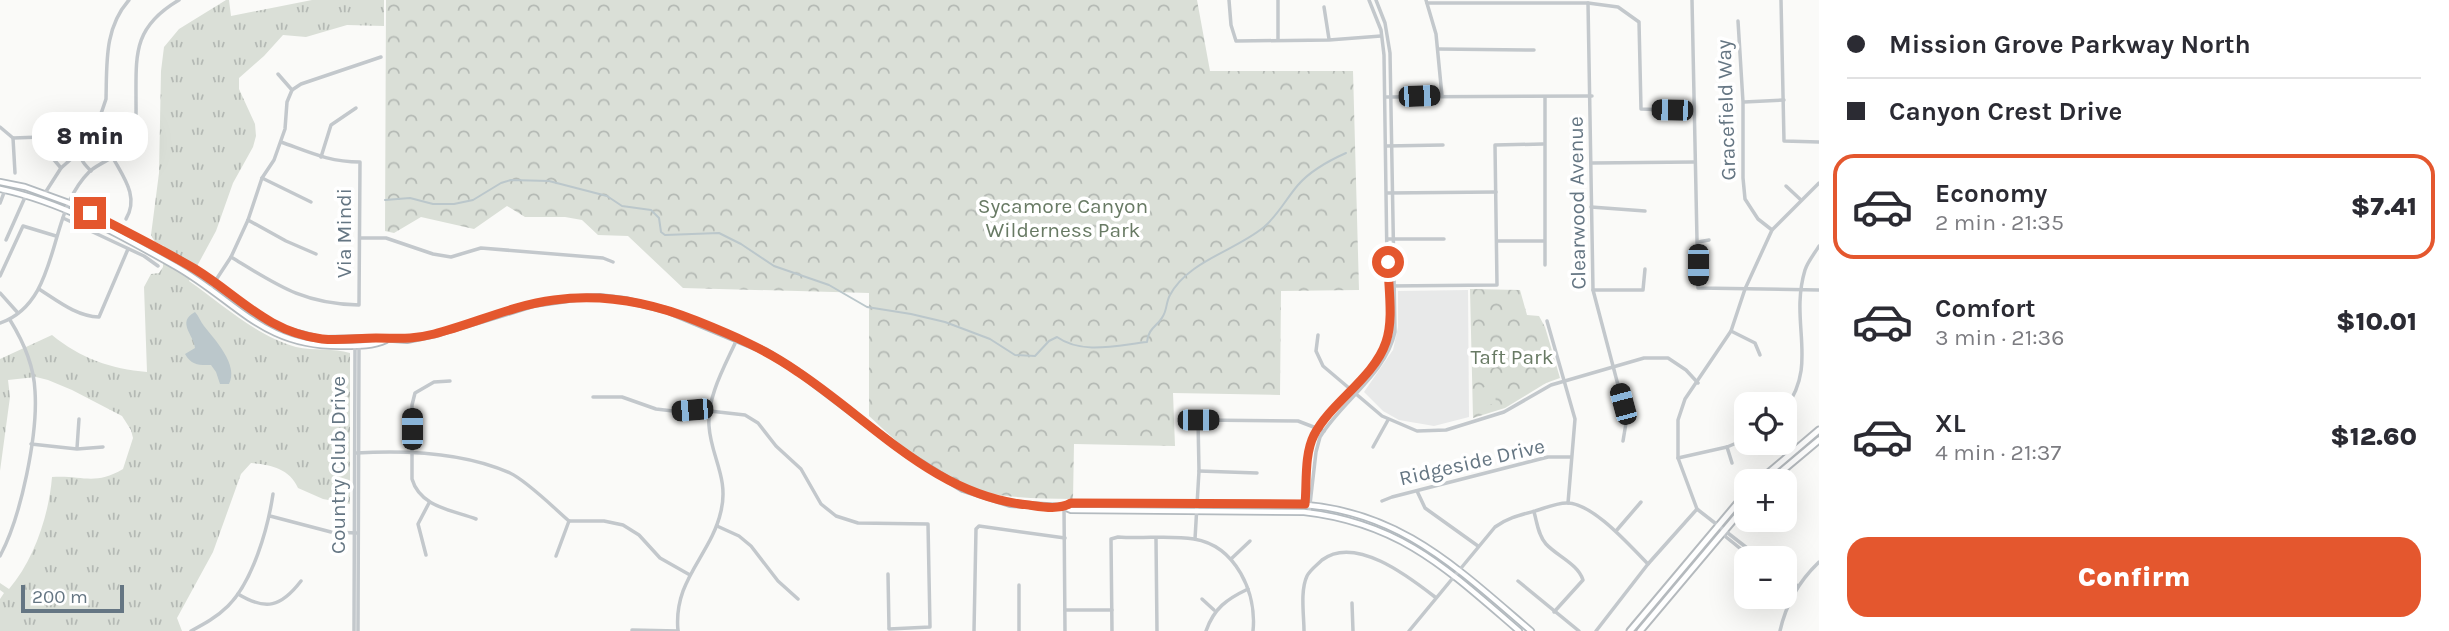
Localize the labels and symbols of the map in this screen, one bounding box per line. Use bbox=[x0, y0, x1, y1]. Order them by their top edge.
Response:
street label: Gracefield Way bbox=[1712, 39, 1740, 181]
car bbox=[1398, 85, 1441, 107]
car bbox=[1651, 99, 1694, 121]
callout: 8 min bbox=[32, 111, 148, 160]
street label: Clearwood Avenue bbox=[1563, 116, 1591, 290]
street label: Via Mindi bbox=[332, 188, 356, 278]
park label: Sycamore Canyon Wilderness Park bbox=[978, 194, 1148, 242]
route end bbox=[74, 197, 106, 229]
car bbox=[1688, 244, 1709, 286]
route start bbox=[1372, 246, 1404, 278]
park label: Taft Park bbox=[1471, 345, 1554, 369]
street label: Country Club Drive bbox=[326, 376, 350, 554]
car bbox=[1608, 381, 1639, 427]
car bbox=[671, 398, 714, 422]
car bbox=[402, 408, 423, 450]
car bbox=[1178, 410, 1220, 431]
street label: Ridgeside Drive bbox=[1397, 434, 1547, 490]
scale bar bbox=[21, 582, 124, 614]

